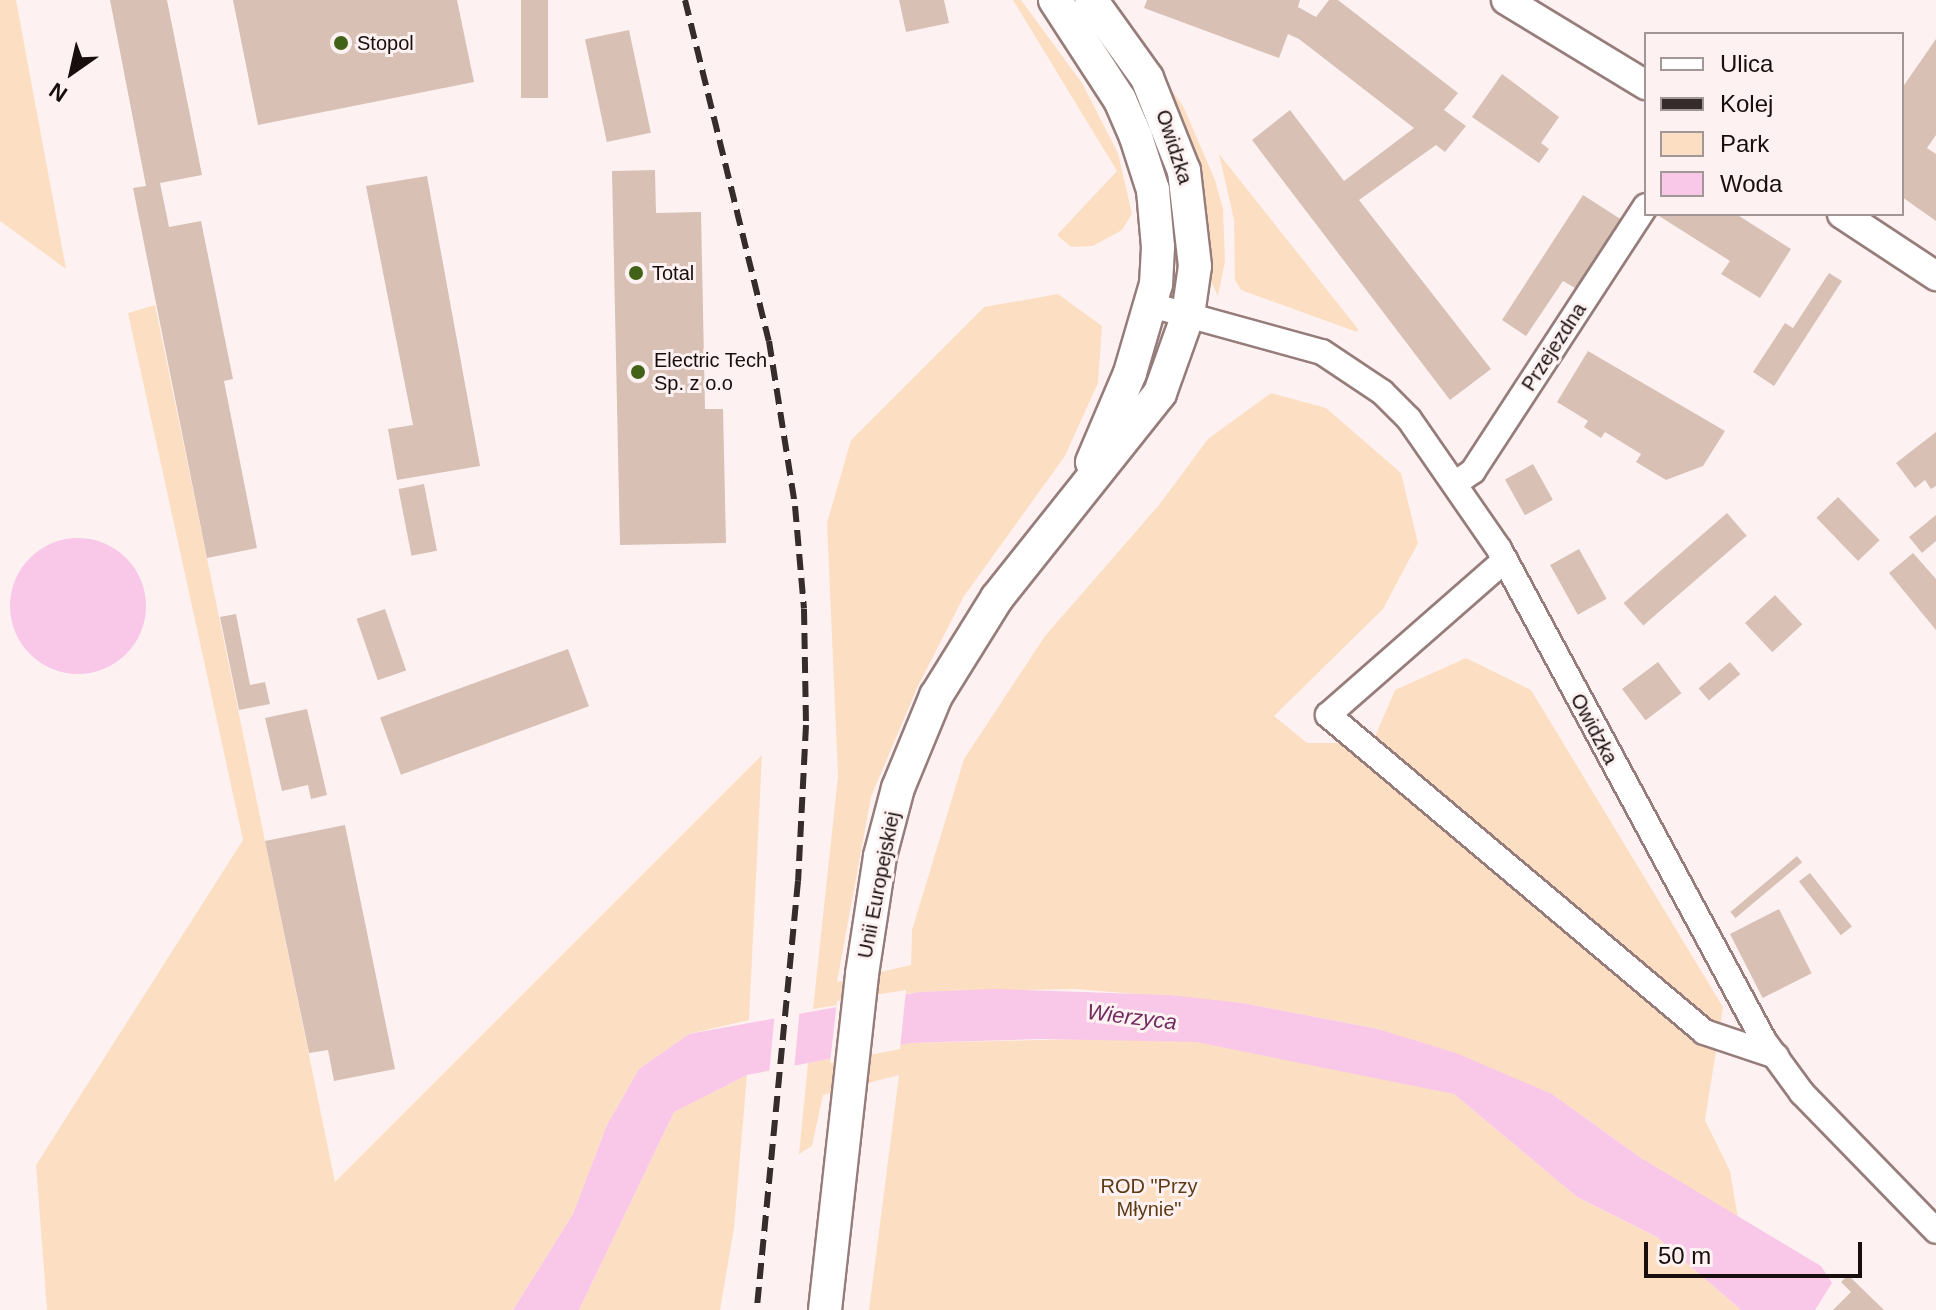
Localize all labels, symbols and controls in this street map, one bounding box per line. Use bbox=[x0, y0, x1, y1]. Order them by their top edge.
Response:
place label: Stopol bbox=[357, 31, 414, 55]
north arrow bbox=[32, 32, 112, 112]
legend bbox=[1644, 32, 1904, 216]
marker: Stopol bbox=[332, 34, 350, 52]
text: Ulica bbox=[1720, 50, 1773, 77]
text: N bbox=[45, 78, 72, 107]
text: Kolej bbox=[1720, 90, 1773, 117]
street label: Owidzka bbox=[1151, 107, 1197, 187]
text: Park bbox=[1720, 130, 1769, 157]
text: Woda bbox=[1720, 170, 1782, 197]
place label: Total bbox=[652, 261, 694, 285]
marker: Total bbox=[627, 264, 645, 282]
street label: Przejezdna bbox=[1517, 299, 1591, 395]
place label: Electric Tech Sp. z o.o bbox=[654, 348, 767, 395]
marker: Electric Tech Sp. z o.o bbox=[629, 363, 647, 381]
street label: Owidzka bbox=[1565, 690, 1623, 768]
street label: Unii Europejskiej bbox=[853, 810, 905, 960]
water label: Wierzyca bbox=[1086, 998, 1178, 1036]
park label: ROD "Przy Młynie" bbox=[1100, 1174, 1198, 1221]
scale bar bbox=[1648, 1226, 1866, 1276]
text: 50 m bbox=[1658, 1242, 1711, 1269]

